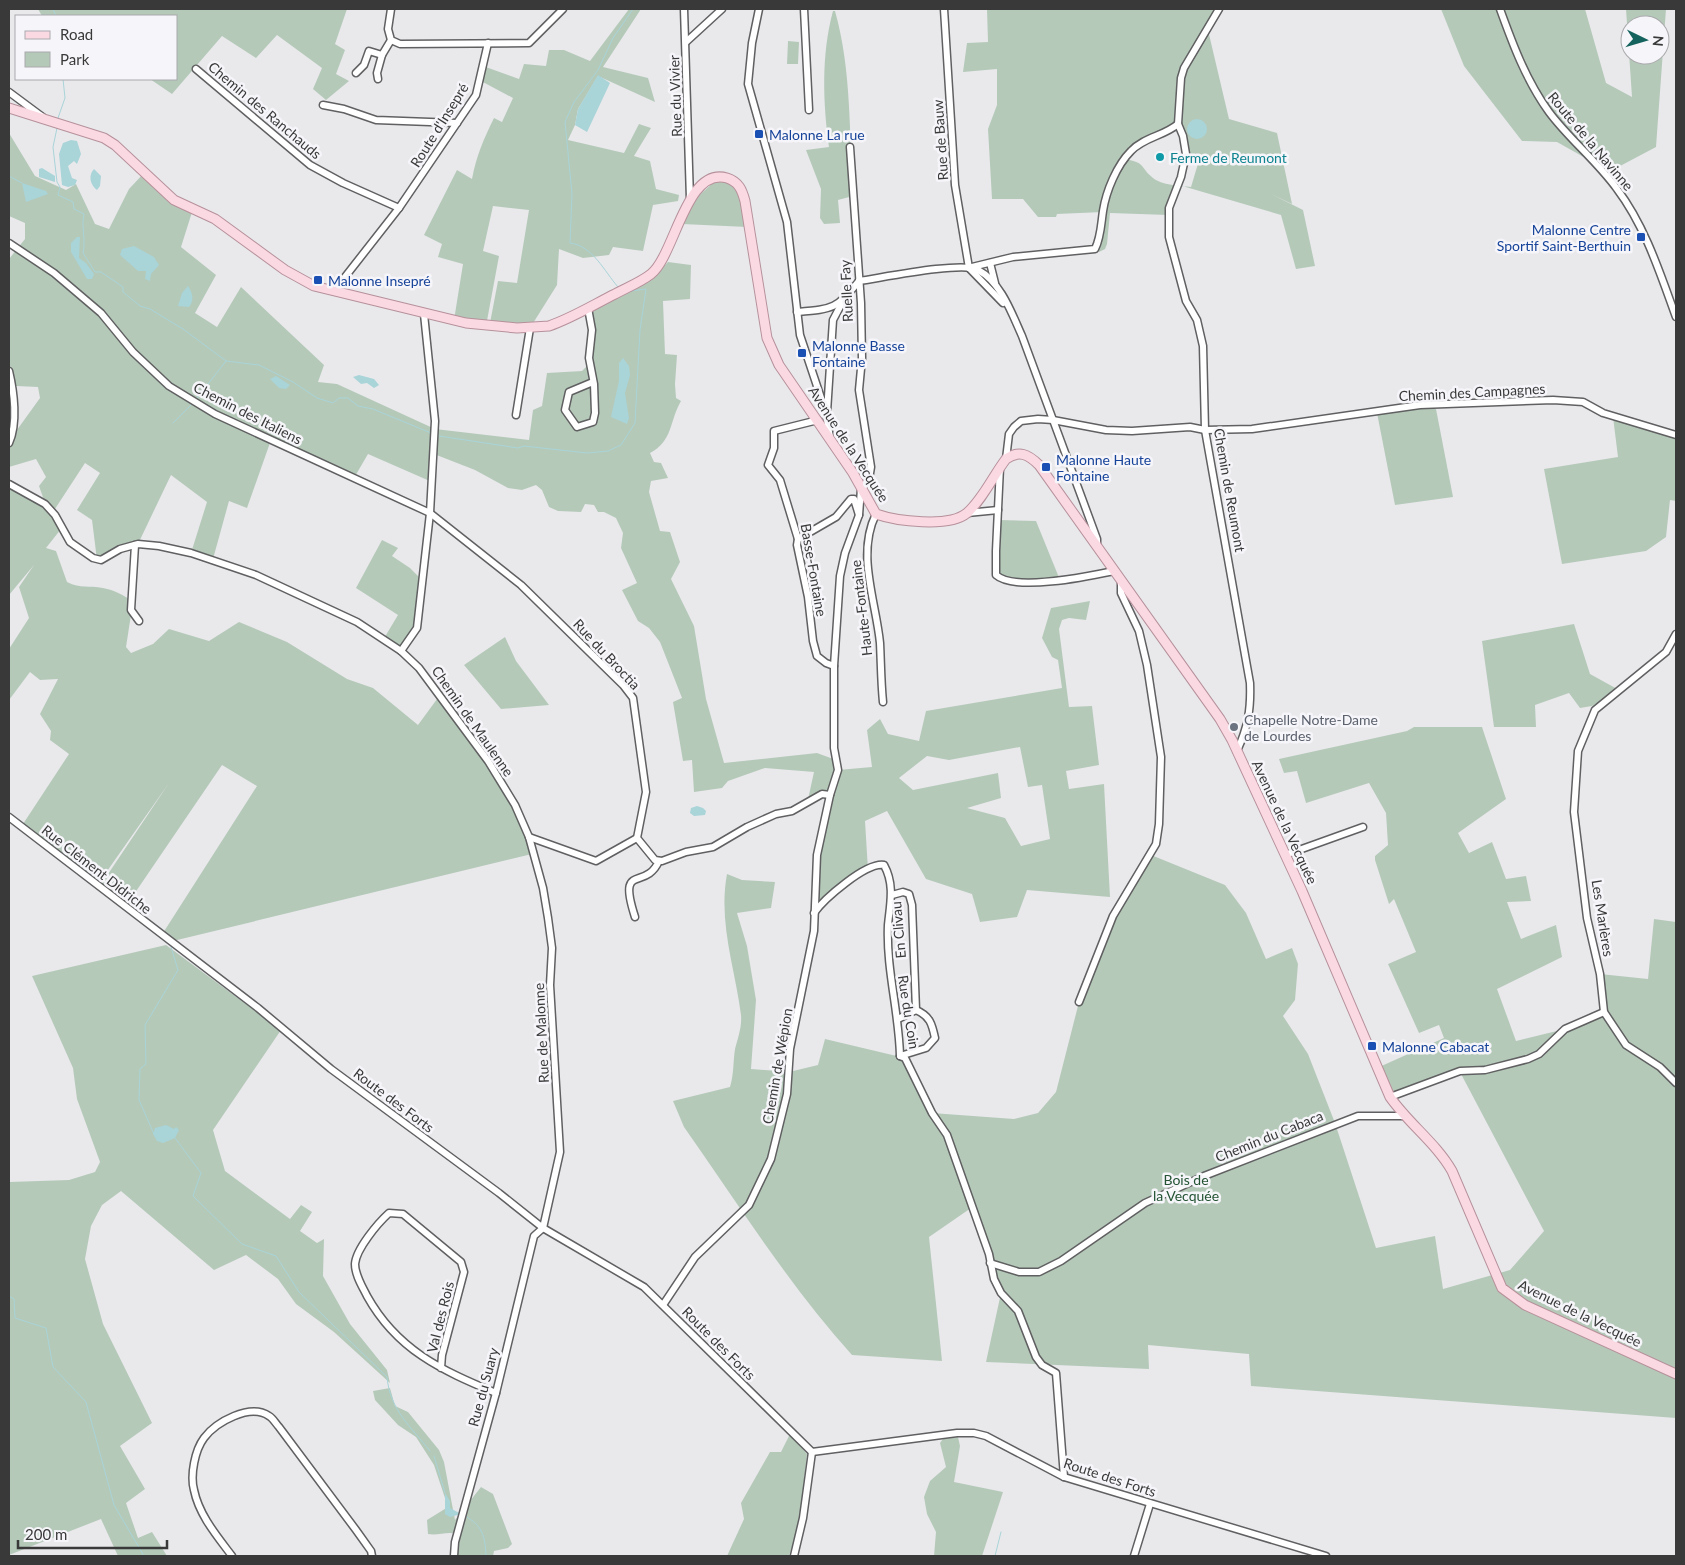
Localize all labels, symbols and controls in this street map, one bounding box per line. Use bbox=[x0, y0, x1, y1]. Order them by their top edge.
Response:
legend bbox=[15, 15, 178, 80]
north arrow bbox=[1620, 15, 1670, 65]
text: Road bbox=[60, 25, 93, 43]
text: N bbox=[1650, 35, 1667, 47]
text: Park bbox=[60, 50, 90, 68]
street label: Rue du Vivier bbox=[665, 55, 685, 137]
street label: Chemin des Ranchauds bbox=[205, 58, 325, 162]
street label: Route d'Insepré bbox=[406, 80, 472, 170]
street label: Route de la Navinne bbox=[1545, 88, 1637, 194]
street label: Rue de Bauw bbox=[929, 99, 951, 181]
place label: Malonne La rue bbox=[769, 126, 865, 143]
marker: Malonne La rue bbox=[753, 128, 765, 140]
place label: Ferme de Reumont bbox=[1170, 149, 1287, 166]
marker: Ferme de Reumont bbox=[1154, 151, 1166, 163]
place label: Malonne Centre Sportif Saint-Berthuin bbox=[1497, 221, 1631, 254]
marker: Malonne Centre Sportif Saint-Berthuin bbox=[1635, 231, 1647, 243]
street label: Ruelle Fay bbox=[836, 259, 856, 323]
place label: Malonne Insepré bbox=[328, 272, 431, 289]
marker: Malonne Insepré bbox=[312, 274, 324, 286]
place label: Malonne Basse Fontaine bbox=[812, 337, 905, 370]
marker: Malonne Basse Fontaine bbox=[796, 347, 808, 359]
street label: Chemin des Italiens bbox=[191, 378, 305, 448]
street label: Chemin des Campagnes bbox=[1398, 380, 1546, 404]
street label: Avenue de la Vecquée bbox=[805, 383, 893, 505]
street label: Chemin de Reumont bbox=[1211, 427, 1249, 553]
place label: Malonne Haute Fontaine bbox=[1056, 451, 1151, 484]
marker: Malonne Haute Fontaine bbox=[1040, 461, 1052, 473]
street label: Basse-Fontaine bbox=[797, 522, 831, 618]
street label: Haute-Fontaine bbox=[847, 559, 875, 657]
street label: Rue du Broctia bbox=[570, 615, 644, 693]
street label: Chemin de Maulenne bbox=[428, 663, 518, 779]
place label: Chapelle Notre-Dame de Lourdes bbox=[1244, 711, 1378, 744]
marker: Chapelle Notre-Dame de Lourdes bbox=[1228, 721, 1240, 733]
street label: Avenue de la Vecquée bbox=[1249, 757, 1321, 887]
street label: Rue Clément Didriche bbox=[39, 821, 155, 917]
street label: Les Marlères bbox=[1589, 878, 1617, 958]
street label: En Clivau bbox=[887, 901, 909, 959]
street label: Rue du Coin bbox=[895, 974, 923, 1050]
street label: Rue de Malonne bbox=[530, 983, 552, 1083]
street label: Chemin de Wépion bbox=[758, 1007, 796, 1125]
place label: Malonne Cabacat bbox=[1382, 1038, 1489, 1055]
marker: Malonne Cabacat bbox=[1366, 1040, 1378, 1052]
street label: Route des Forts bbox=[350, 1064, 438, 1136]
street label: Chemin du Cabaca bbox=[1213, 1107, 1325, 1165]
park label: Bois de la Vecquée bbox=[1153, 1171, 1219, 1204]
street label: Avenue de la Vecquée bbox=[1516, 1276, 1644, 1350]
street label: Val des Rois bbox=[423, 1280, 457, 1354]
street label: Route des Forts bbox=[679, 1303, 759, 1383]
street label: Rue du Suary bbox=[464, 1345, 502, 1428]
street label: Route des Forts bbox=[1062, 1454, 1158, 1500]
scale bar bbox=[18, 1518, 166, 1550]
text: 200 m bbox=[25, 1525, 67, 1543]

